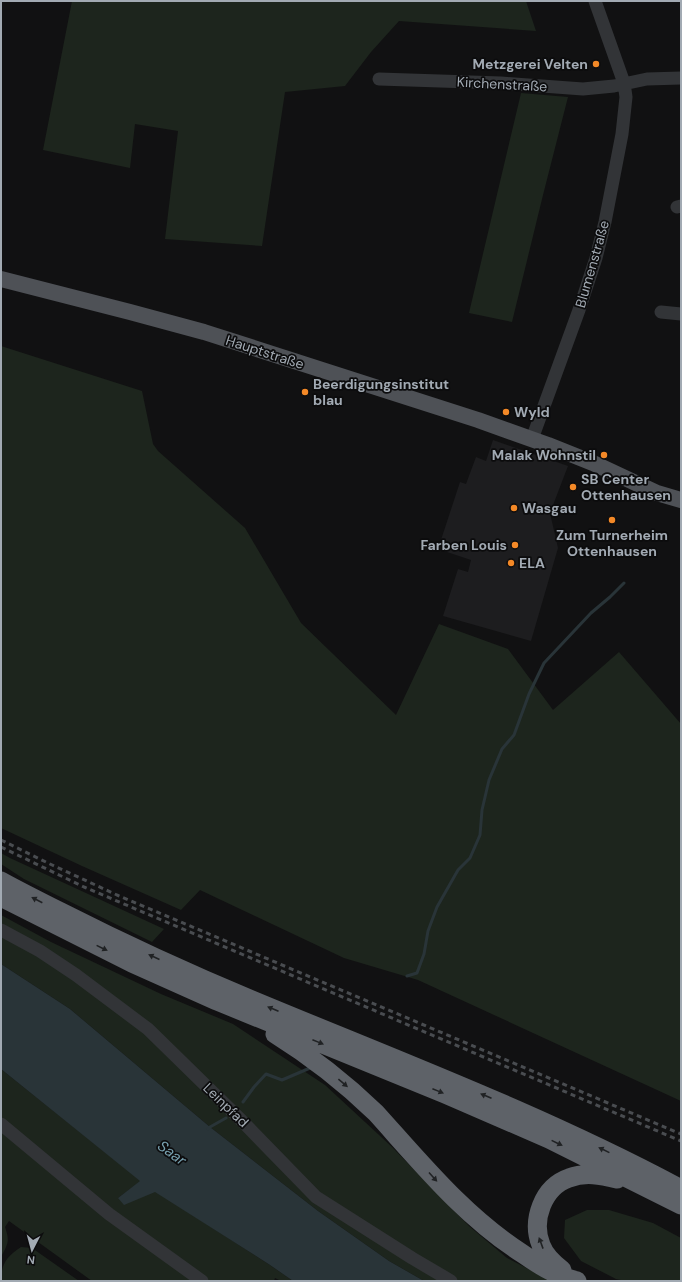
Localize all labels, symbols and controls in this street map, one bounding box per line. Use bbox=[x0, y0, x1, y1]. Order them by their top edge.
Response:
place label: Metzgerei Velten bbox=[473, 55, 588, 73]
marker: Metzgerei Velten bbox=[591, 59, 601, 69]
street label: Kirchenstraße bbox=[456, 73, 548, 95]
street label: Blumenstraße bbox=[571, 218, 613, 310]
street label: Hauptstraße bbox=[224, 331, 306, 373]
place label: Beerdigungsinstitut blau bbox=[313, 375, 449, 409]
marker: Beerdigungsinstitut blau bbox=[300, 387, 310, 397]
place label: Wyld bbox=[514, 403, 550, 421]
marker: Wyld bbox=[501, 407, 511, 417]
place label: Malak Wohnstil bbox=[492, 446, 596, 464]
marker: Malak Wohnstil bbox=[599, 450, 609, 460]
place label: SB Center Ottenhausen bbox=[581, 470, 671, 504]
marker: SB Center Ottenhausen bbox=[568, 482, 578, 492]
place label: Wasgau bbox=[522, 499, 576, 517]
marker: Wasgau bbox=[509, 503, 519, 513]
marker: Zum Turnerheim Ottenhausen bbox=[607, 515, 617, 525]
place label: Zum Turnerheim Ottenhausen bbox=[556, 526, 668, 560]
place label: Farben Louis bbox=[420, 536, 507, 554]
marker: Farben Louis bbox=[510, 540, 520, 550]
place label: ELA bbox=[519, 554, 545, 572]
marker: ELA bbox=[506, 558, 516, 568]
one-way arrow bbox=[31, 897, 43, 903]
one-way arrow bbox=[97, 945, 108, 951]
one-way arrow bbox=[148, 954, 159, 960]
one-way arrow bbox=[267, 1005, 279, 1011]
one-way arrow bbox=[312, 1040, 324, 1046]
street label: Leinpfad bbox=[200, 1079, 252, 1131]
one-way arrow bbox=[338, 1079, 348, 1088]
one-way arrow bbox=[433, 1089, 445, 1095]
one-way arrow bbox=[480, 1093, 492, 1100]
water label: Saar bbox=[154, 1136, 191, 1170]
one-way arrow bbox=[552, 1140, 563, 1146]
one-way arrow bbox=[599, 1147, 610, 1153]
one-way arrow bbox=[428, 1172, 437, 1181]
north arrow bbox=[12, 1230, 52, 1270]
one-way arrow bbox=[537, 1236, 543, 1248]
text: N bbox=[26, 1253, 36, 1267]

